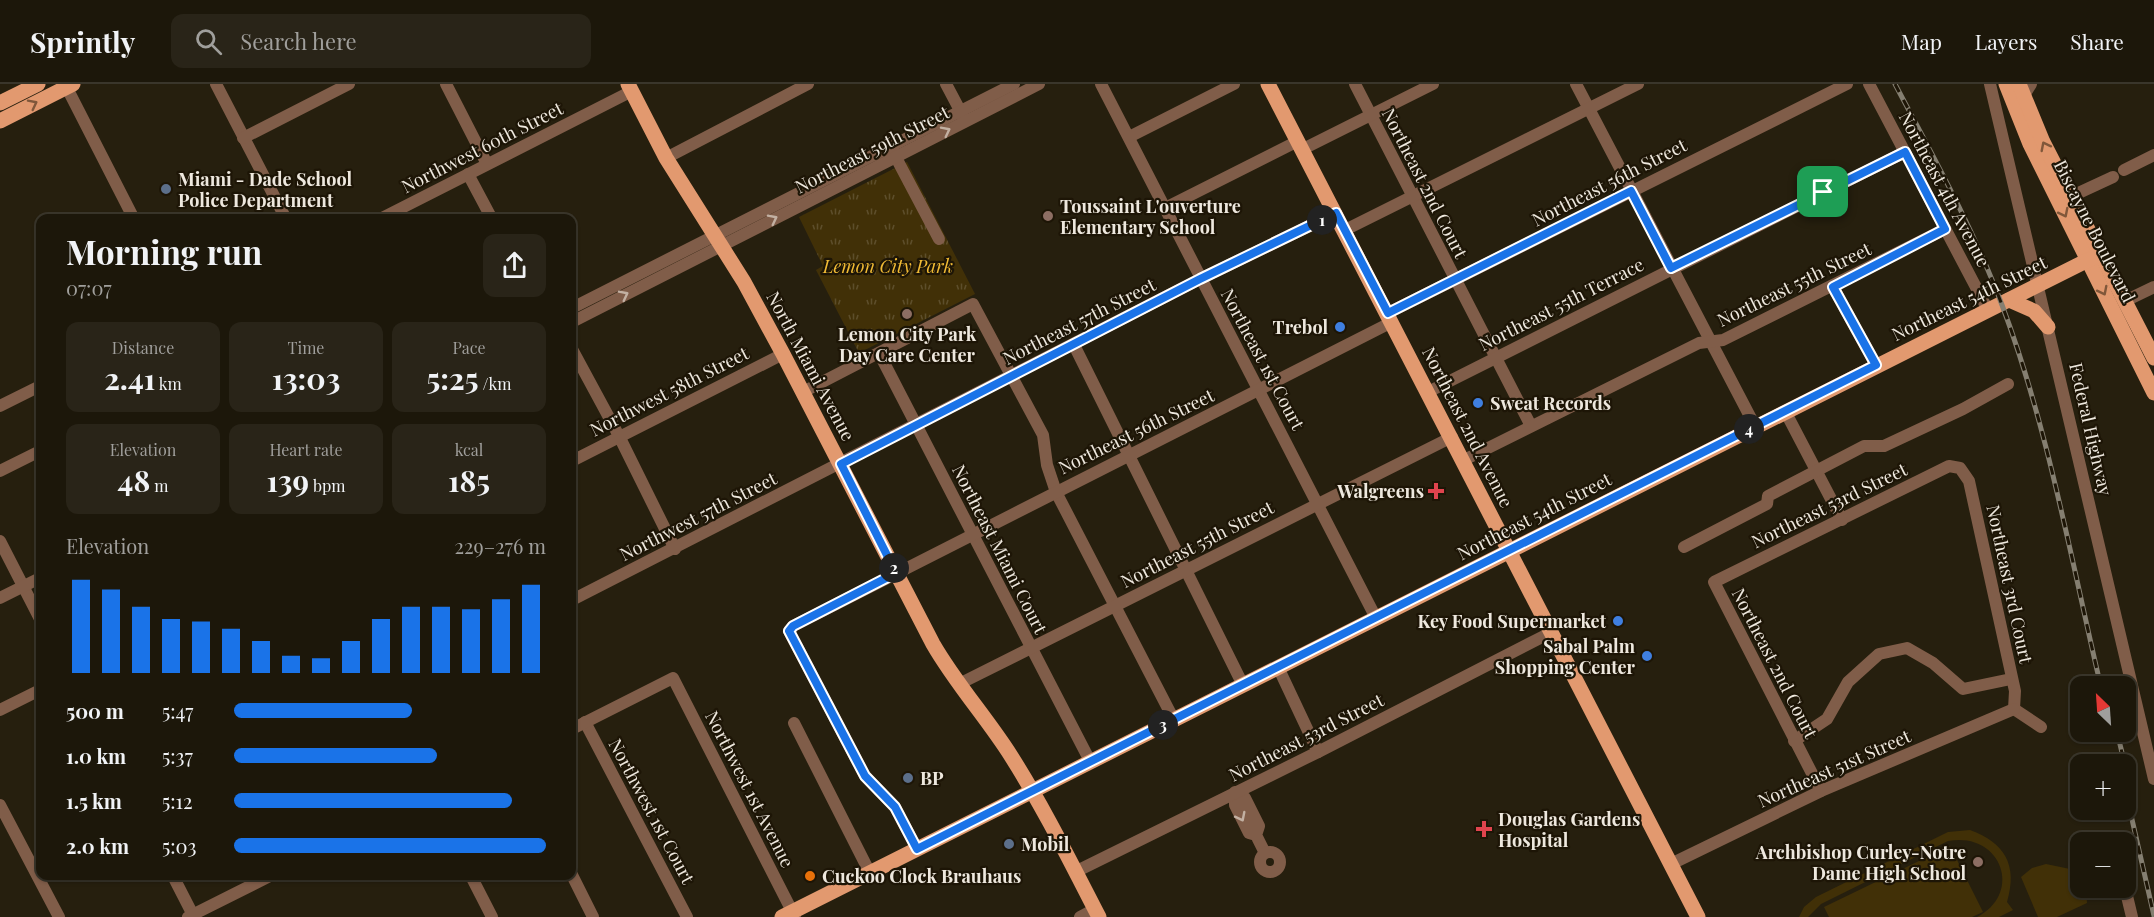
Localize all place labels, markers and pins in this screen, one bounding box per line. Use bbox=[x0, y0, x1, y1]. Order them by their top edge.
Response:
pin bbox=[1797, 166, 1848, 217]
place label: Miami - Dade School Police Department bbox=[178, 167, 352, 212]
marker: Miami - Dade School Police Department bbox=[159, 182, 173, 196]
place label: Toussaint L'ouverture Elementary School bbox=[1060, 194, 1241, 239]
pin: 1 bbox=[1307, 205, 1337, 235]
marker: Toussaint L'ouverture Elementary School bbox=[1041, 209, 1055, 223]
marker: Lemon City Park Day Care Center bbox=[900, 307, 914, 321]
place label: Trebol bbox=[1273, 315, 1328, 339]
marker: Trebol bbox=[1333, 320, 1347, 334]
place label: Lemon City Park Day Care Center bbox=[838, 322, 977, 367]
place label: Sweat Records bbox=[1490, 391, 1611, 415]
marker: Sweat Records bbox=[1471, 396, 1485, 410]
pin: 4 bbox=[1734, 414, 1764, 444]
place label: Walgreens bbox=[1336, 479, 1424, 503]
marker: Walgreens bbox=[1429, 484, 1443, 498]
pin: 2 bbox=[879, 553, 909, 583]
place label: Key Food Supermarket bbox=[1417, 609, 1607, 633]
marker: Key Food Supermarket bbox=[1611, 614, 1625, 628]
place label: Sabal Palm Shopping Center bbox=[1495, 634, 1636, 679]
marker: Sabal Palm Shopping Center bbox=[1640, 649, 1654, 663]
pin: 3 bbox=[1148, 710, 1178, 740]
place label: BP bbox=[920, 766, 944, 790]
marker: BP bbox=[901, 771, 915, 785]
place label: Douglas Gardens Hospital bbox=[1498, 807, 1640, 852]
marker: Douglas Gardens Hospital bbox=[1475, 820, 1493, 838]
place label: Mobil bbox=[1021, 832, 1070, 856]
marker: Mobil bbox=[1002, 837, 1016, 851]
place label: Archbishop Curley-Notre Dame High School bbox=[1755, 840, 1966, 885]
marker: Archbishop Curley-Notre Dame High School bbox=[1971, 855, 1985, 869]
place label: Cuckoo Clock Brauhaus bbox=[822, 864, 1021, 888]
marker: Cuckoo Clock Brauhaus bbox=[803, 869, 817, 883]

